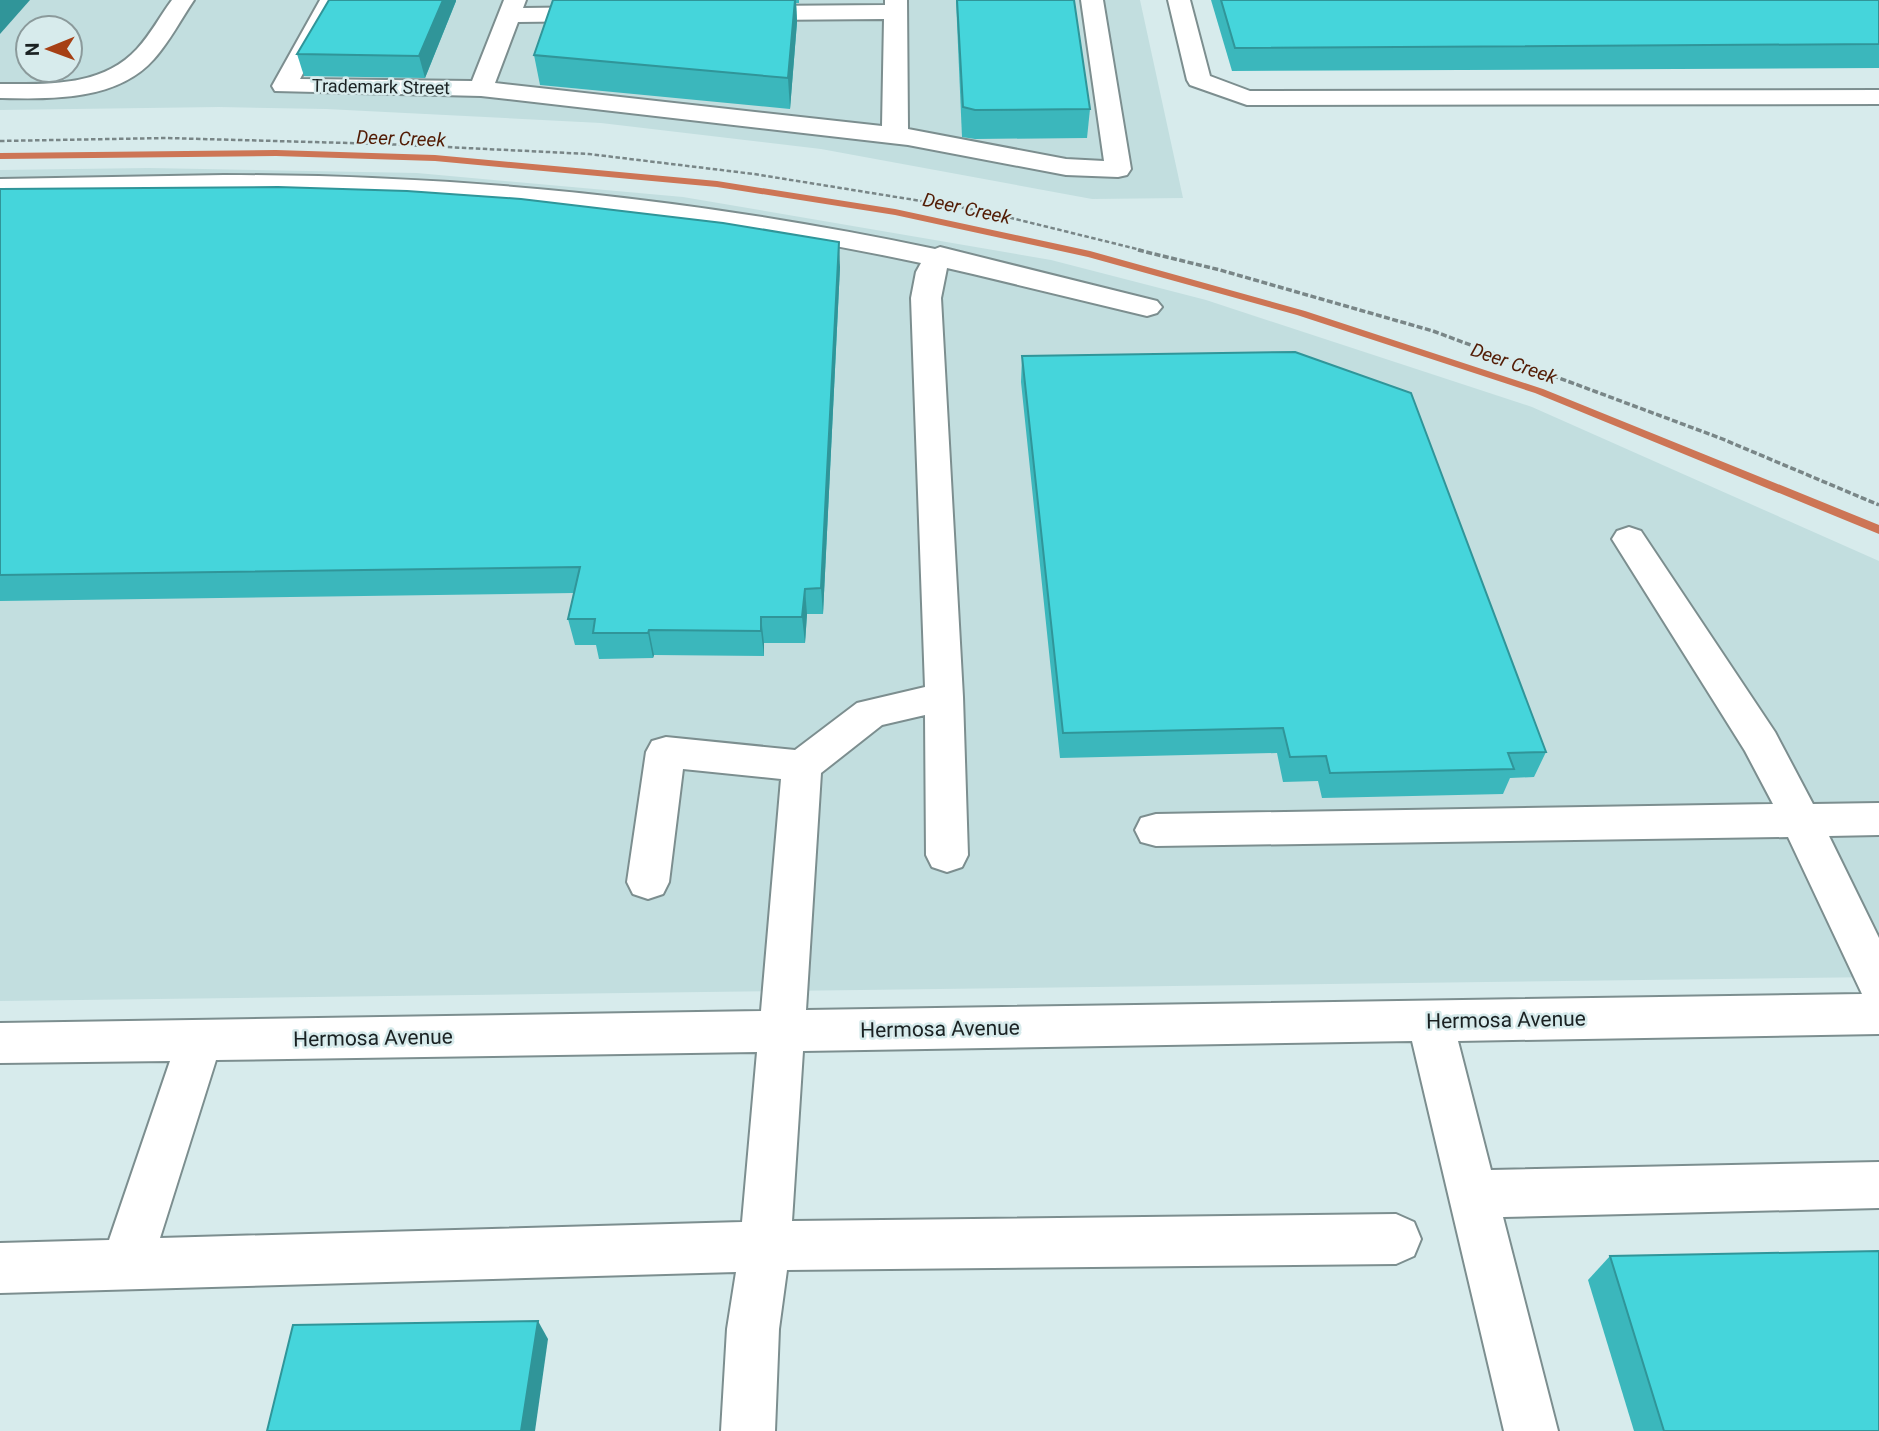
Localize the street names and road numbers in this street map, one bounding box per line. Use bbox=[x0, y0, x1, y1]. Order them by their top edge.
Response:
street label: Trademark Street bbox=[312, 75, 450, 98]
street label: Hermosa Avenue bbox=[1426, 1007, 1586, 1033]
street label: Hermosa Avenue bbox=[860, 1016, 1020, 1042]
street label: Hermosa Avenue bbox=[293, 1025, 453, 1051]

